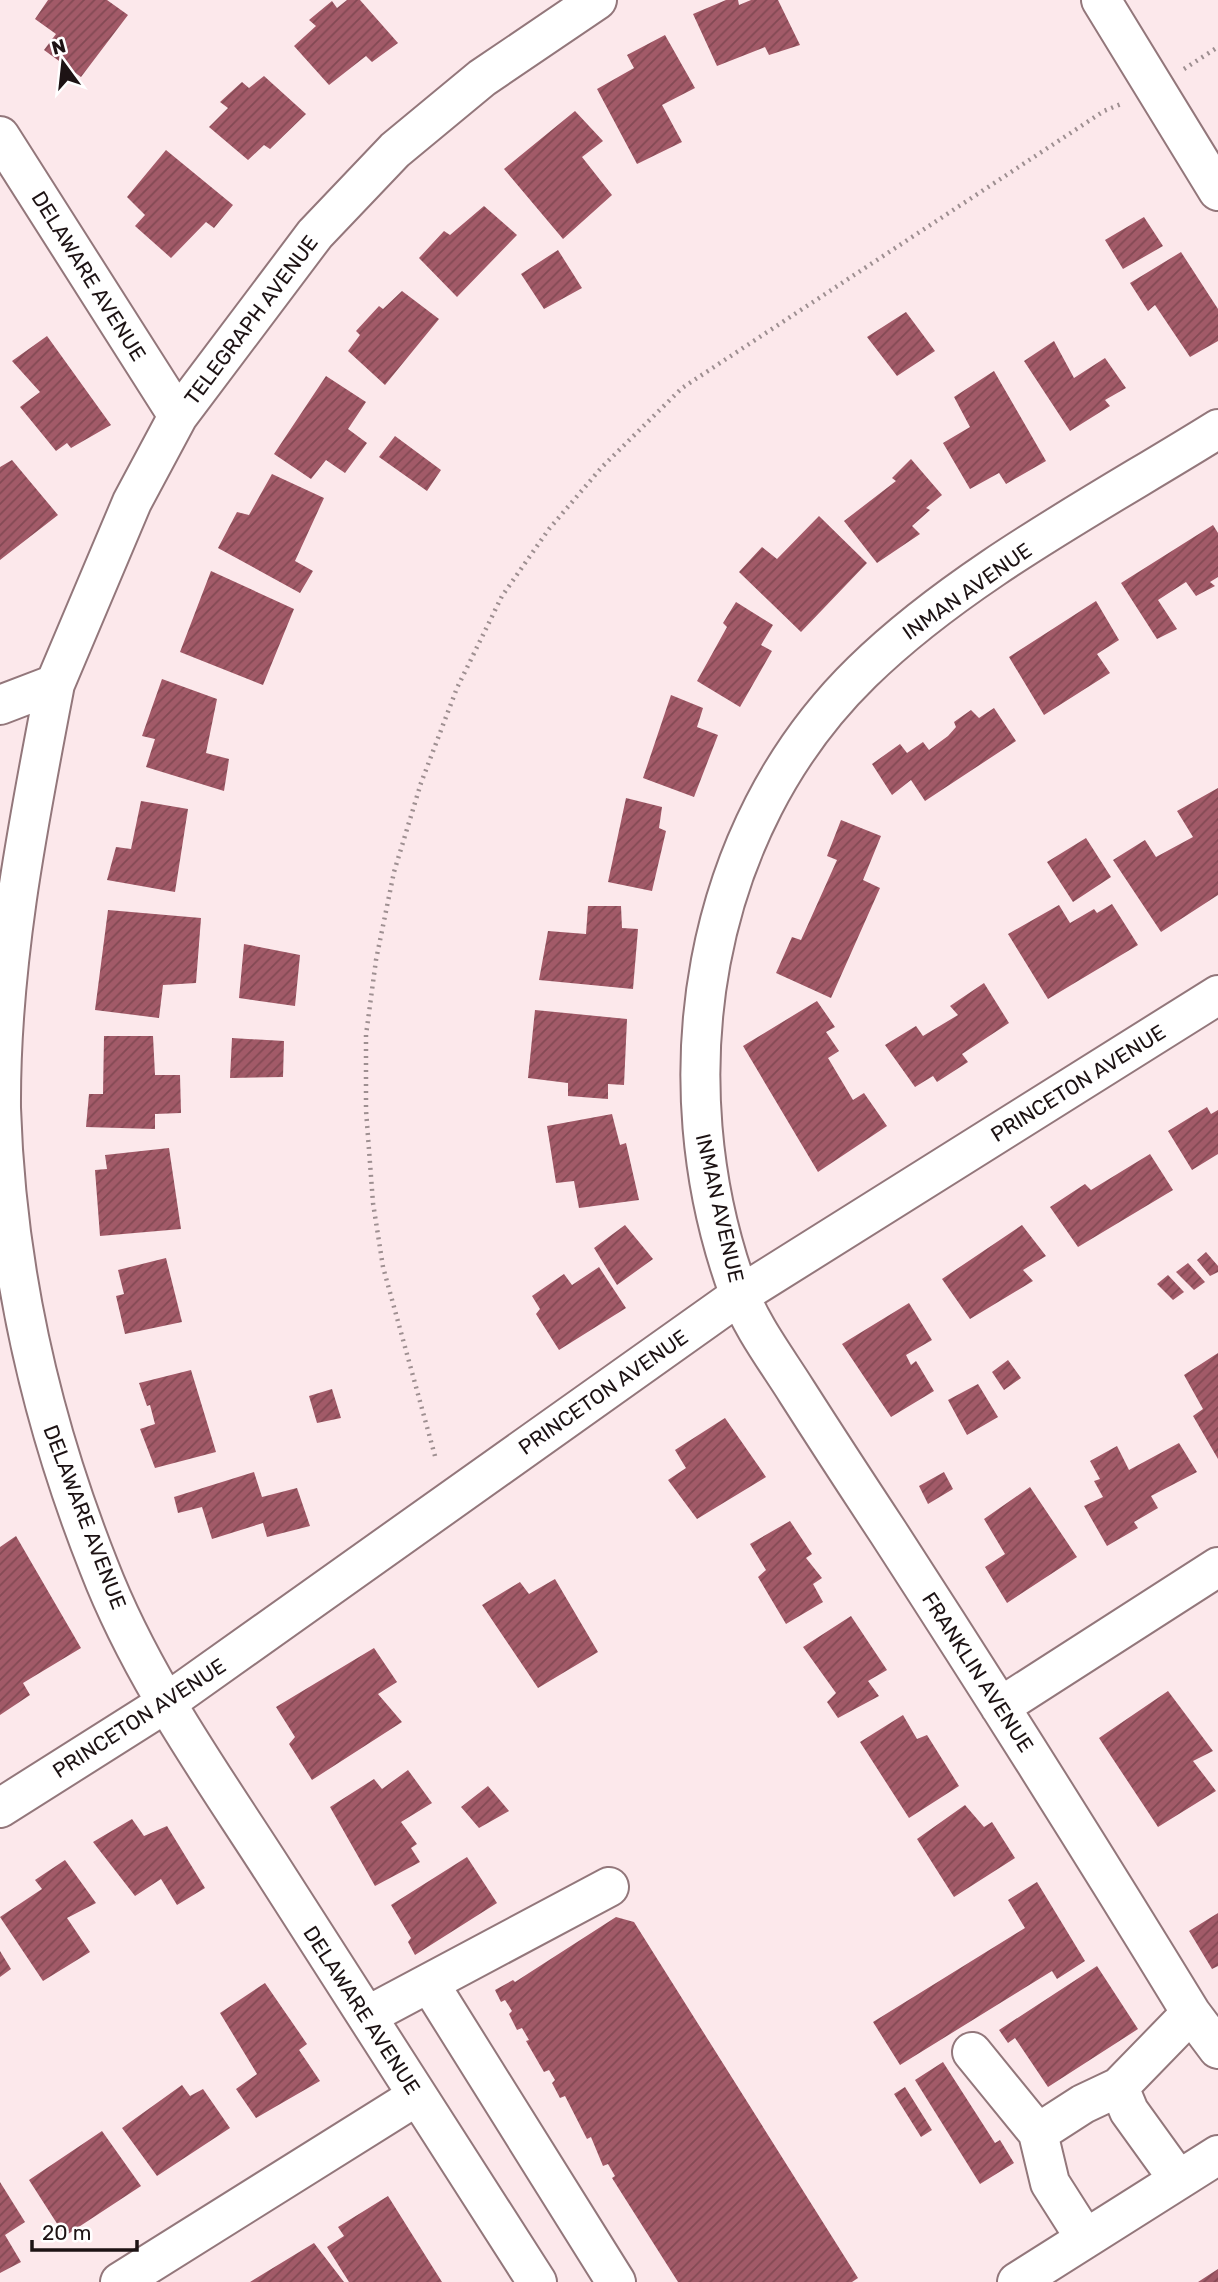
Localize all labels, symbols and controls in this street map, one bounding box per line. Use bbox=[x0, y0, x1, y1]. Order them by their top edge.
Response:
north arrow bbox=[28, 28, 98, 98]
text: N bbox=[49, 34, 68, 60]
street label: DELAWARE AVENUE bbox=[27, 186, 151, 366]
street label: TELEGRAPH AVENUE bbox=[179, 230, 323, 410]
street label: INMAN AVENUE bbox=[898, 537, 1036, 645]
street label: PRINCETON AVENUE bbox=[986, 1019, 1170, 1147]
street label: INMAN AVENUE bbox=[691, 1131, 749, 1285]
street label: PRINCETON AVENUE bbox=[513, 1324, 693, 1460]
street label: DELAWARE AVENUE bbox=[38, 1421, 132, 1613]
street label: FRANKLIN AVENUE bbox=[917, 1587, 1039, 1757]
street label: PRINCETON AVENUE bbox=[48, 1653, 230, 1783]
street label: DELAWARE AVENUE bbox=[298, 1921, 426, 2099]
scale bar bbox=[32, 2208, 136, 2252]
text: 20 m bbox=[42, 2220, 91, 2245]

